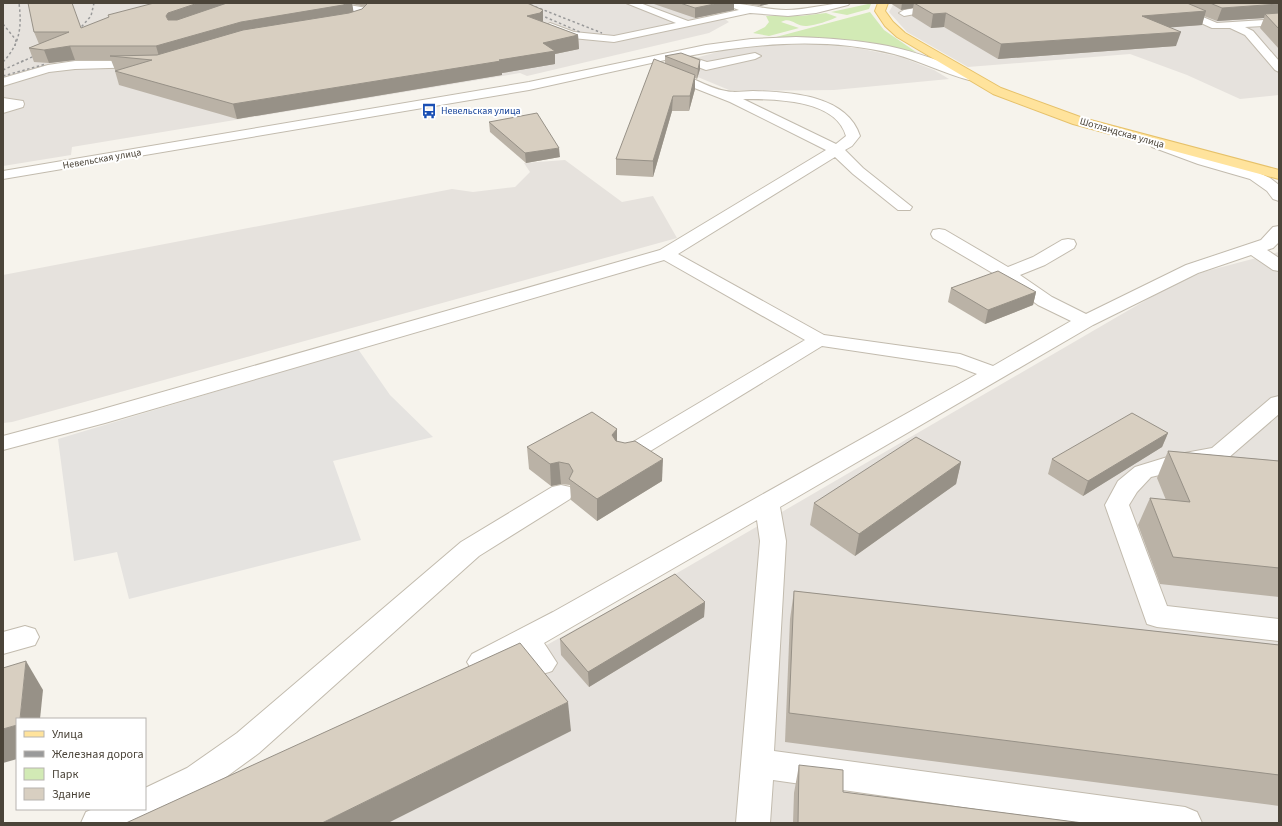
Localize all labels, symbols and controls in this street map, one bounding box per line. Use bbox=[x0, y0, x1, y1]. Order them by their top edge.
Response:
bus stop icon: Невельская улица bbox=[420, 102, 438, 120]
place label: Невельская улица bbox=[441, 104, 521, 118]
street label: Шотландская улица bbox=[1078, 114, 1166, 152]
street label: Невельская улица bbox=[62, 145, 142, 173]
legend bbox=[16, 718, 146, 810]
text: Улица bbox=[52, 726, 83, 743]
text: Железная дорога bbox=[52, 746, 144, 763]
text: Парк bbox=[52, 766, 78, 783]
text: Здание bbox=[52, 786, 91, 803]

